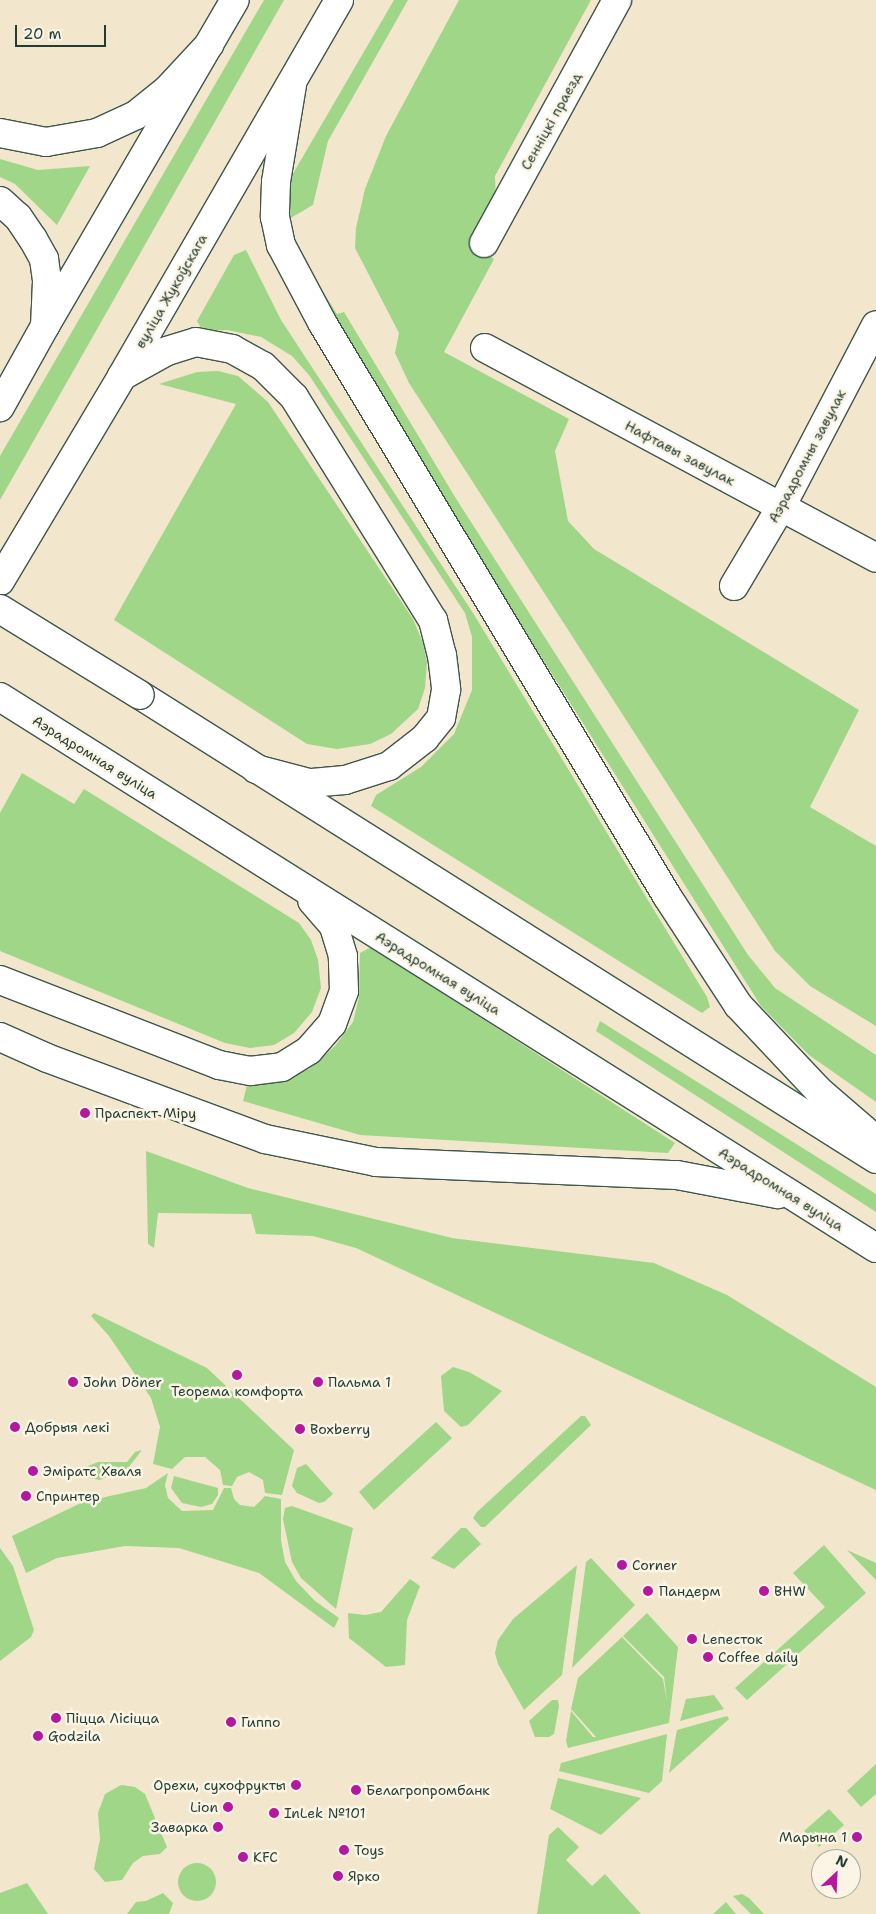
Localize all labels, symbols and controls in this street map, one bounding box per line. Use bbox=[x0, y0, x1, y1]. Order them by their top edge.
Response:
scale bar bbox=[18, 15, 109, 47]
text: 20 m bbox=[23, 24, 62, 44]
street label: Сенніцкі праезд bbox=[517, 69, 585, 173]
street label: вуліца Жукоўскага bbox=[131, 231, 211, 351]
street label: Аэрадромны завулак bbox=[765, 386, 849, 526]
street label: Нафтавы завулак bbox=[622, 417, 738, 489]
street label: Аэрадромная вуліца bbox=[29, 712, 161, 802]
street label: Аэрадромная вуліца bbox=[372, 928, 504, 1018]
place label: Праспект Міру bbox=[95, 1105, 196, 1121]
marker: Праспект Міру bbox=[79, 1107, 91, 1119]
street label: Аэрадромная вуліца bbox=[715, 1144, 847, 1234]
marker: Теорема комфорта bbox=[231, 1369, 243, 1381]
place label: John Döner bbox=[83, 1374, 162, 1390]
place label: Пальма 1 bbox=[328, 1374, 391, 1390]
marker: John Döner bbox=[67, 1376, 79, 1388]
marker: Пальма 1 bbox=[312, 1376, 324, 1388]
place label: Теорема комфорта bbox=[171, 1383, 303, 1399]
place label: Добрыя лекі bbox=[25, 1419, 110, 1435]
marker: Добрыя лекі bbox=[9, 1421, 21, 1433]
place label: Boxberry bbox=[310, 1421, 370, 1437]
marker: Boxberry bbox=[294, 1423, 306, 1435]
place label: Эміратс Хваля bbox=[43, 1463, 142, 1479]
marker: Эміратс Хваля bbox=[27, 1465, 39, 1477]
place label: Спринтер bbox=[36, 1488, 100, 1504]
marker: Спринтер bbox=[20, 1490, 32, 1502]
place label: Corner bbox=[632, 1557, 677, 1573]
marker: Corner bbox=[616, 1559, 628, 1571]
place label: Пандерм bbox=[659, 1583, 720, 1599]
place label: BHW bbox=[774, 1583, 806, 1599]
marker: Пандерм bbox=[641, 1584, 655, 1598]
marker: BHW bbox=[758, 1585, 770, 1597]
place label: Lепесток bbox=[702, 1631, 763, 1647]
marker: Lепесток bbox=[686, 1633, 698, 1645]
place label: Coffee daily bbox=[718, 1649, 798, 1665]
marker: Coffee daily bbox=[702, 1651, 714, 1663]
place label: Піцца Лісіцца bbox=[66, 1710, 159, 1726]
marker: Піцца Лісіцца bbox=[50, 1712, 62, 1724]
place label: Гиппо bbox=[241, 1714, 281, 1730]
marker: Гиппо bbox=[225, 1716, 237, 1728]
place label: Godzila bbox=[48, 1728, 101, 1744]
marker: Godzila bbox=[32, 1730, 44, 1742]
place label: Орехи, сухофрукты bbox=[153, 1777, 286, 1793]
marker: Орехи, сухофрукты bbox=[290, 1779, 302, 1791]
place label: Белагропромбанк bbox=[366, 1782, 490, 1798]
marker: Белагропромбанк bbox=[350, 1784, 362, 1796]
place label: Lion bbox=[190, 1799, 218, 1815]
marker: Lion bbox=[222, 1801, 234, 1813]
place label: InLek №101 bbox=[284, 1805, 365, 1821]
marker: InLek №101 bbox=[268, 1807, 280, 1819]
place label: Заварка bbox=[151, 1819, 208, 1835]
marker: Заварка bbox=[212, 1821, 224, 1833]
place label: Марына 1 bbox=[779, 1829, 847, 1845]
marker: Марына 1 bbox=[851, 1831, 863, 1843]
place label: Toys bbox=[354, 1842, 384, 1858]
marker: Toys bbox=[338, 1844, 350, 1856]
place label: KFC bbox=[253, 1849, 278, 1865]
north arrow bbox=[811, 1849, 861, 1899]
marker: KFC bbox=[237, 1851, 249, 1863]
text: N bbox=[833, 1851, 851, 1872]
place label: Ярко bbox=[348, 1868, 380, 1884]
marker: Ярко bbox=[332, 1870, 344, 1882]

